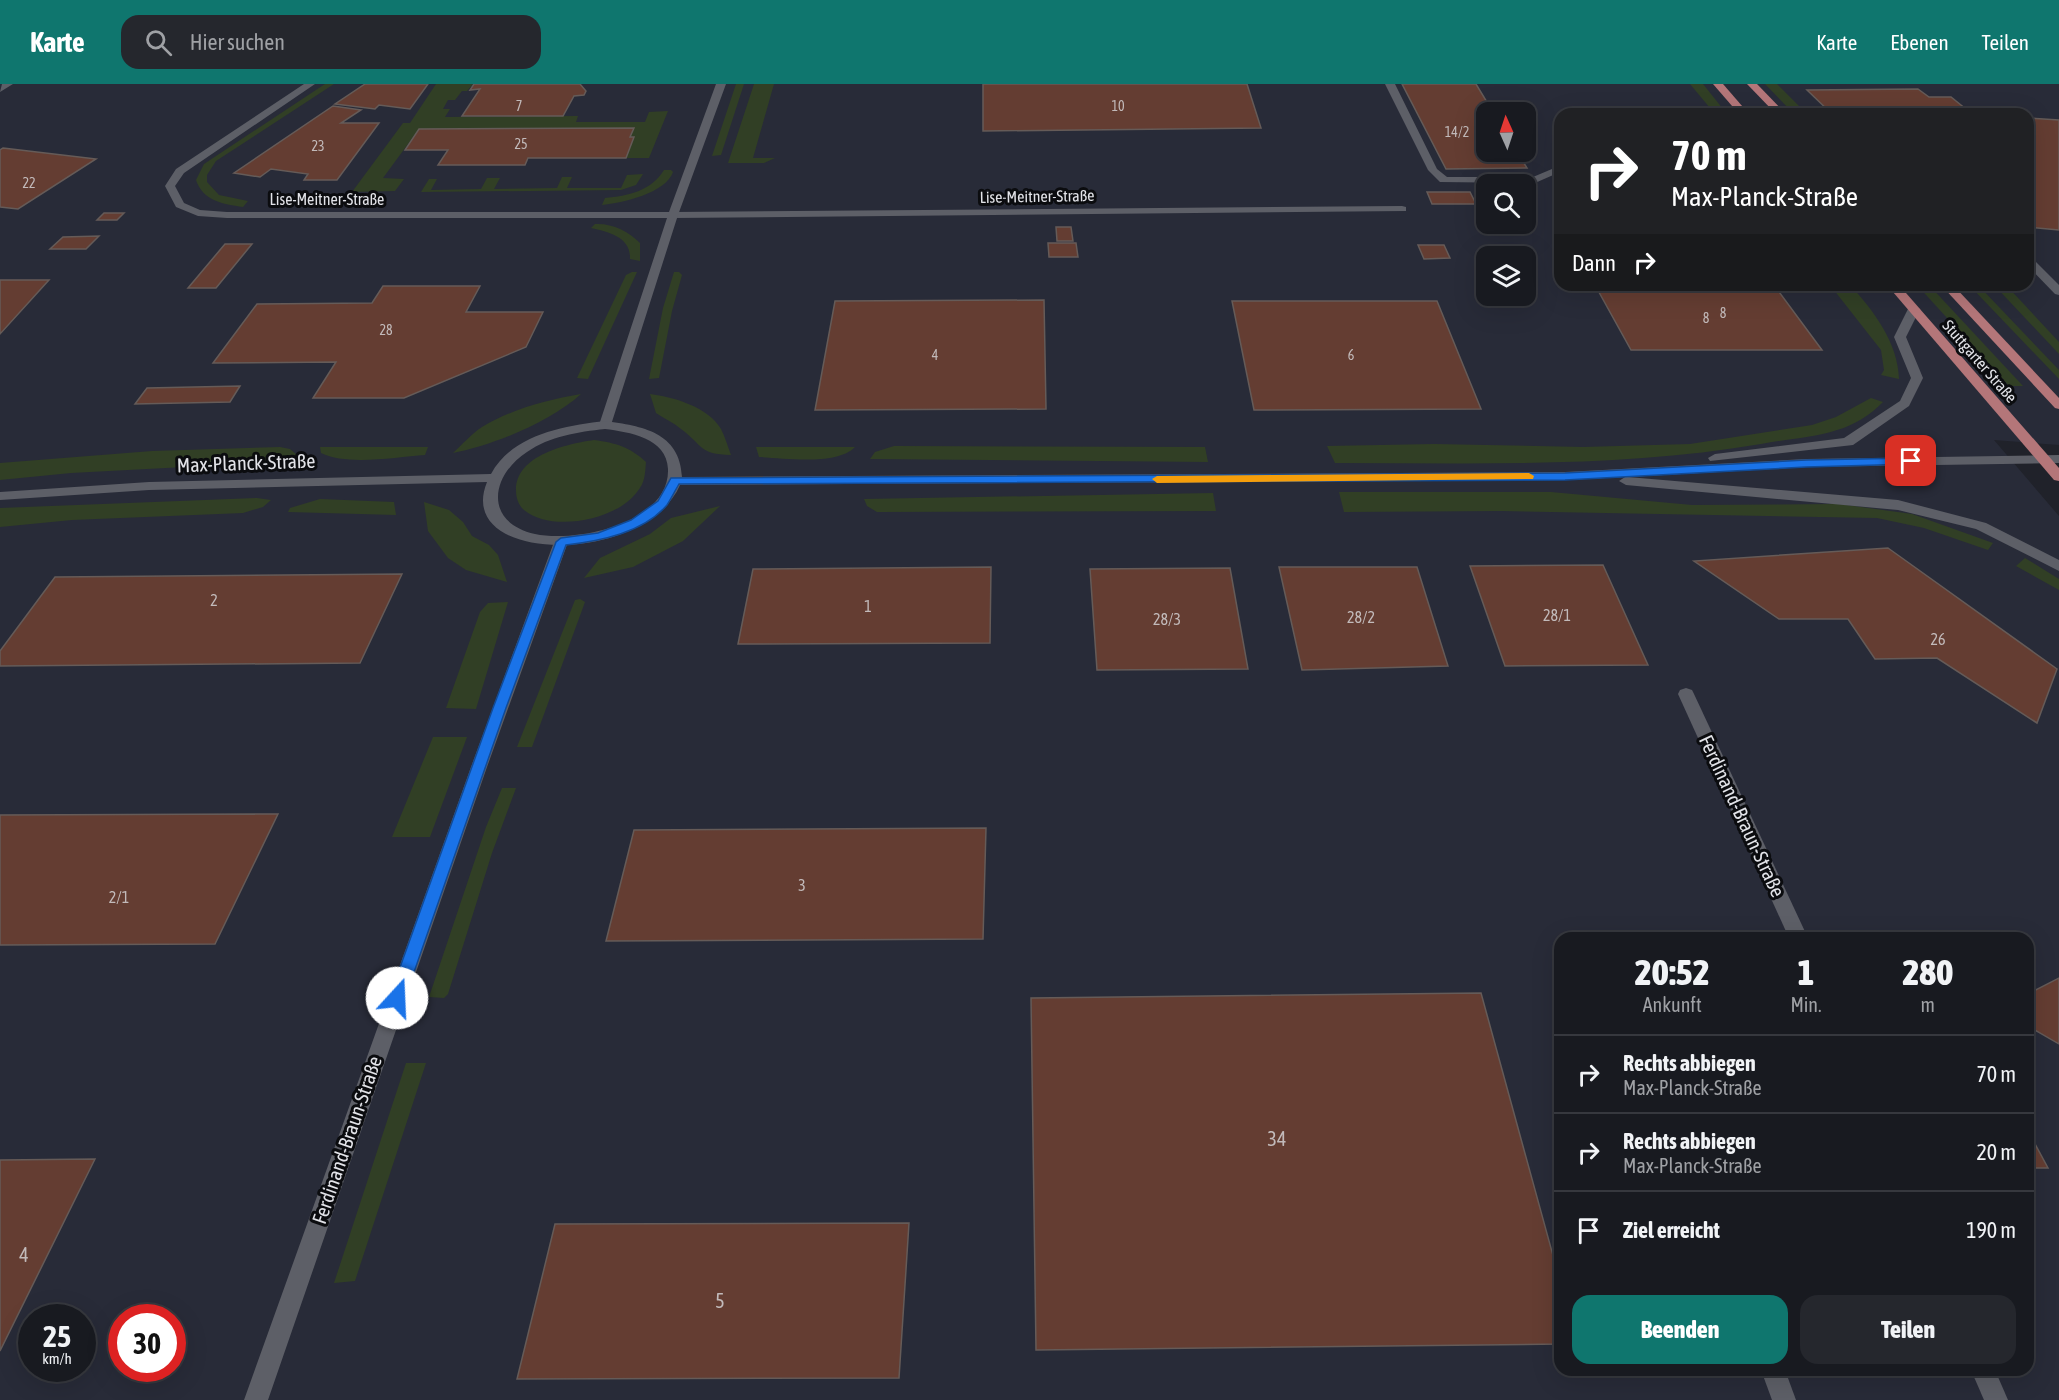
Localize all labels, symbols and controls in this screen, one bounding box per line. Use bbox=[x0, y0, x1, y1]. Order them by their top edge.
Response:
search box bbox=[121, 15, 541, 69]
text: Karte bbox=[30, 26, 85, 58]
icon: search bbox=[142, 26, 175, 59]
text: Hier suchen bbox=[190, 29, 285, 55]
text: Karte bbox=[1816, 30, 1857, 54]
text: Ebenen bbox=[1890, 30, 1949, 54]
text: Teilen bbox=[1982, 30, 2029, 54]
house number: 7 bbox=[516, 98, 522, 114]
house number: 10 bbox=[1111, 98, 1125, 114]
north arrow bbox=[1476, 102, 1536, 162]
map controls bbox=[1476, 102, 1536, 306]
house number: 14/2 bbox=[1445, 124, 1469, 140]
text: 70 m bbox=[1671, 131, 1746, 179]
icon: right bbox=[1572, 132, 1650, 210]
house number: 25 bbox=[514, 136, 528, 152]
house number: 23 bbox=[311, 138, 325, 154]
button: search bbox=[1476, 174, 1536, 234]
house number: 22 bbox=[22, 175, 36, 191]
text: Max-Planck-Straße bbox=[1671, 181, 1858, 212]
street label: Lise-Meitner-Straße bbox=[979, 186, 1095, 206]
street label: Lise-Meitner-Straße bbox=[270, 190, 384, 208]
button: layers bbox=[1476, 246, 1536, 306]
icon: right bbox=[1628, 246, 1661, 279]
text: Dann bbox=[1572, 250, 1616, 276]
house number: 8 bbox=[1720, 305, 1727, 321]
house number: 8 bbox=[1703, 310, 1710, 326]
street label: Stuttgarter Straße bbox=[1939, 316, 2021, 407]
house number: 28 bbox=[379, 322, 393, 338]
house number: 4 bbox=[932, 347, 939, 363]
house number: 6 bbox=[1348, 347, 1355, 363]
pin bbox=[1885, 435, 1936, 486]
icon: arrive bbox=[1894, 444, 1927, 477]
street label: Max-Planck-Straße bbox=[176, 449, 316, 476]
house number: 2 bbox=[210, 591, 218, 609]
house number: 1 bbox=[864, 597, 872, 615]
house number: 28/1 bbox=[1543, 606, 1571, 624]
house number: 28/2 bbox=[1347, 608, 1375, 626]
house number: 28/3 bbox=[1153, 610, 1181, 628]
house number: 26 bbox=[1930, 630, 1946, 648]
street label: Ferdinand-Braun-Straße bbox=[1695, 731, 1790, 900]
house number: 3 bbox=[798, 876, 806, 894]
house number: 2/1 bbox=[109, 888, 129, 906]
text: 20:52 bbox=[1635, 951, 1710, 993]
text: 1 bbox=[1798, 951, 1814, 993]
text: 280 bbox=[1902, 951, 1953, 993]
position arrow bbox=[365, 966, 429, 1030]
text: Ankunft bbox=[1643, 993, 1702, 1016]
text: Min. bbox=[1790, 993, 1822, 1016]
text: m bbox=[1921, 993, 1935, 1016]
text: Rechts abbiegen bbox=[1623, 1050, 1756, 1076]
street label: Ferdinand-Braun-Straße bbox=[307, 1053, 386, 1227]
icon: right bbox=[1572, 1058, 1605, 1091]
text: 70 m bbox=[1976, 1061, 2016, 1087]
text: Max-Planck-Straße bbox=[1623, 1076, 1762, 1099]
house number: 34 bbox=[1268, 1127, 1286, 1150]
text: Rechts abbiegen bbox=[1623, 1128, 1756, 1154]
icon: right bbox=[1572, 1136, 1605, 1169]
text: 20 m bbox=[1976, 1139, 2016, 1165]
text: Max-Planck-Straße bbox=[1623, 1154, 1762, 1177]
icon: arrive bbox=[1572, 1214, 1605, 1247]
text: Ziel erreicht bbox=[1623, 1217, 1720, 1243]
text: 190 m bbox=[1966, 1217, 2016, 1243]
house number: 4 bbox=[19, 1243, 29, 1266]
house number: 5 bbox=[715, 1289, 725, 1312]
button: Beenden bbox=[1572, 1295, 1788, 1364]
button: Teilen bbox=[1800, 1295, 2016, 1364]
speed limit sign: 30 bbox=[108, 1304, 186, 1382]
text: 25 bbox=[43, 1319, 71, 1353]
text: km/h bbox=[42, 1350, 72, 1367]

